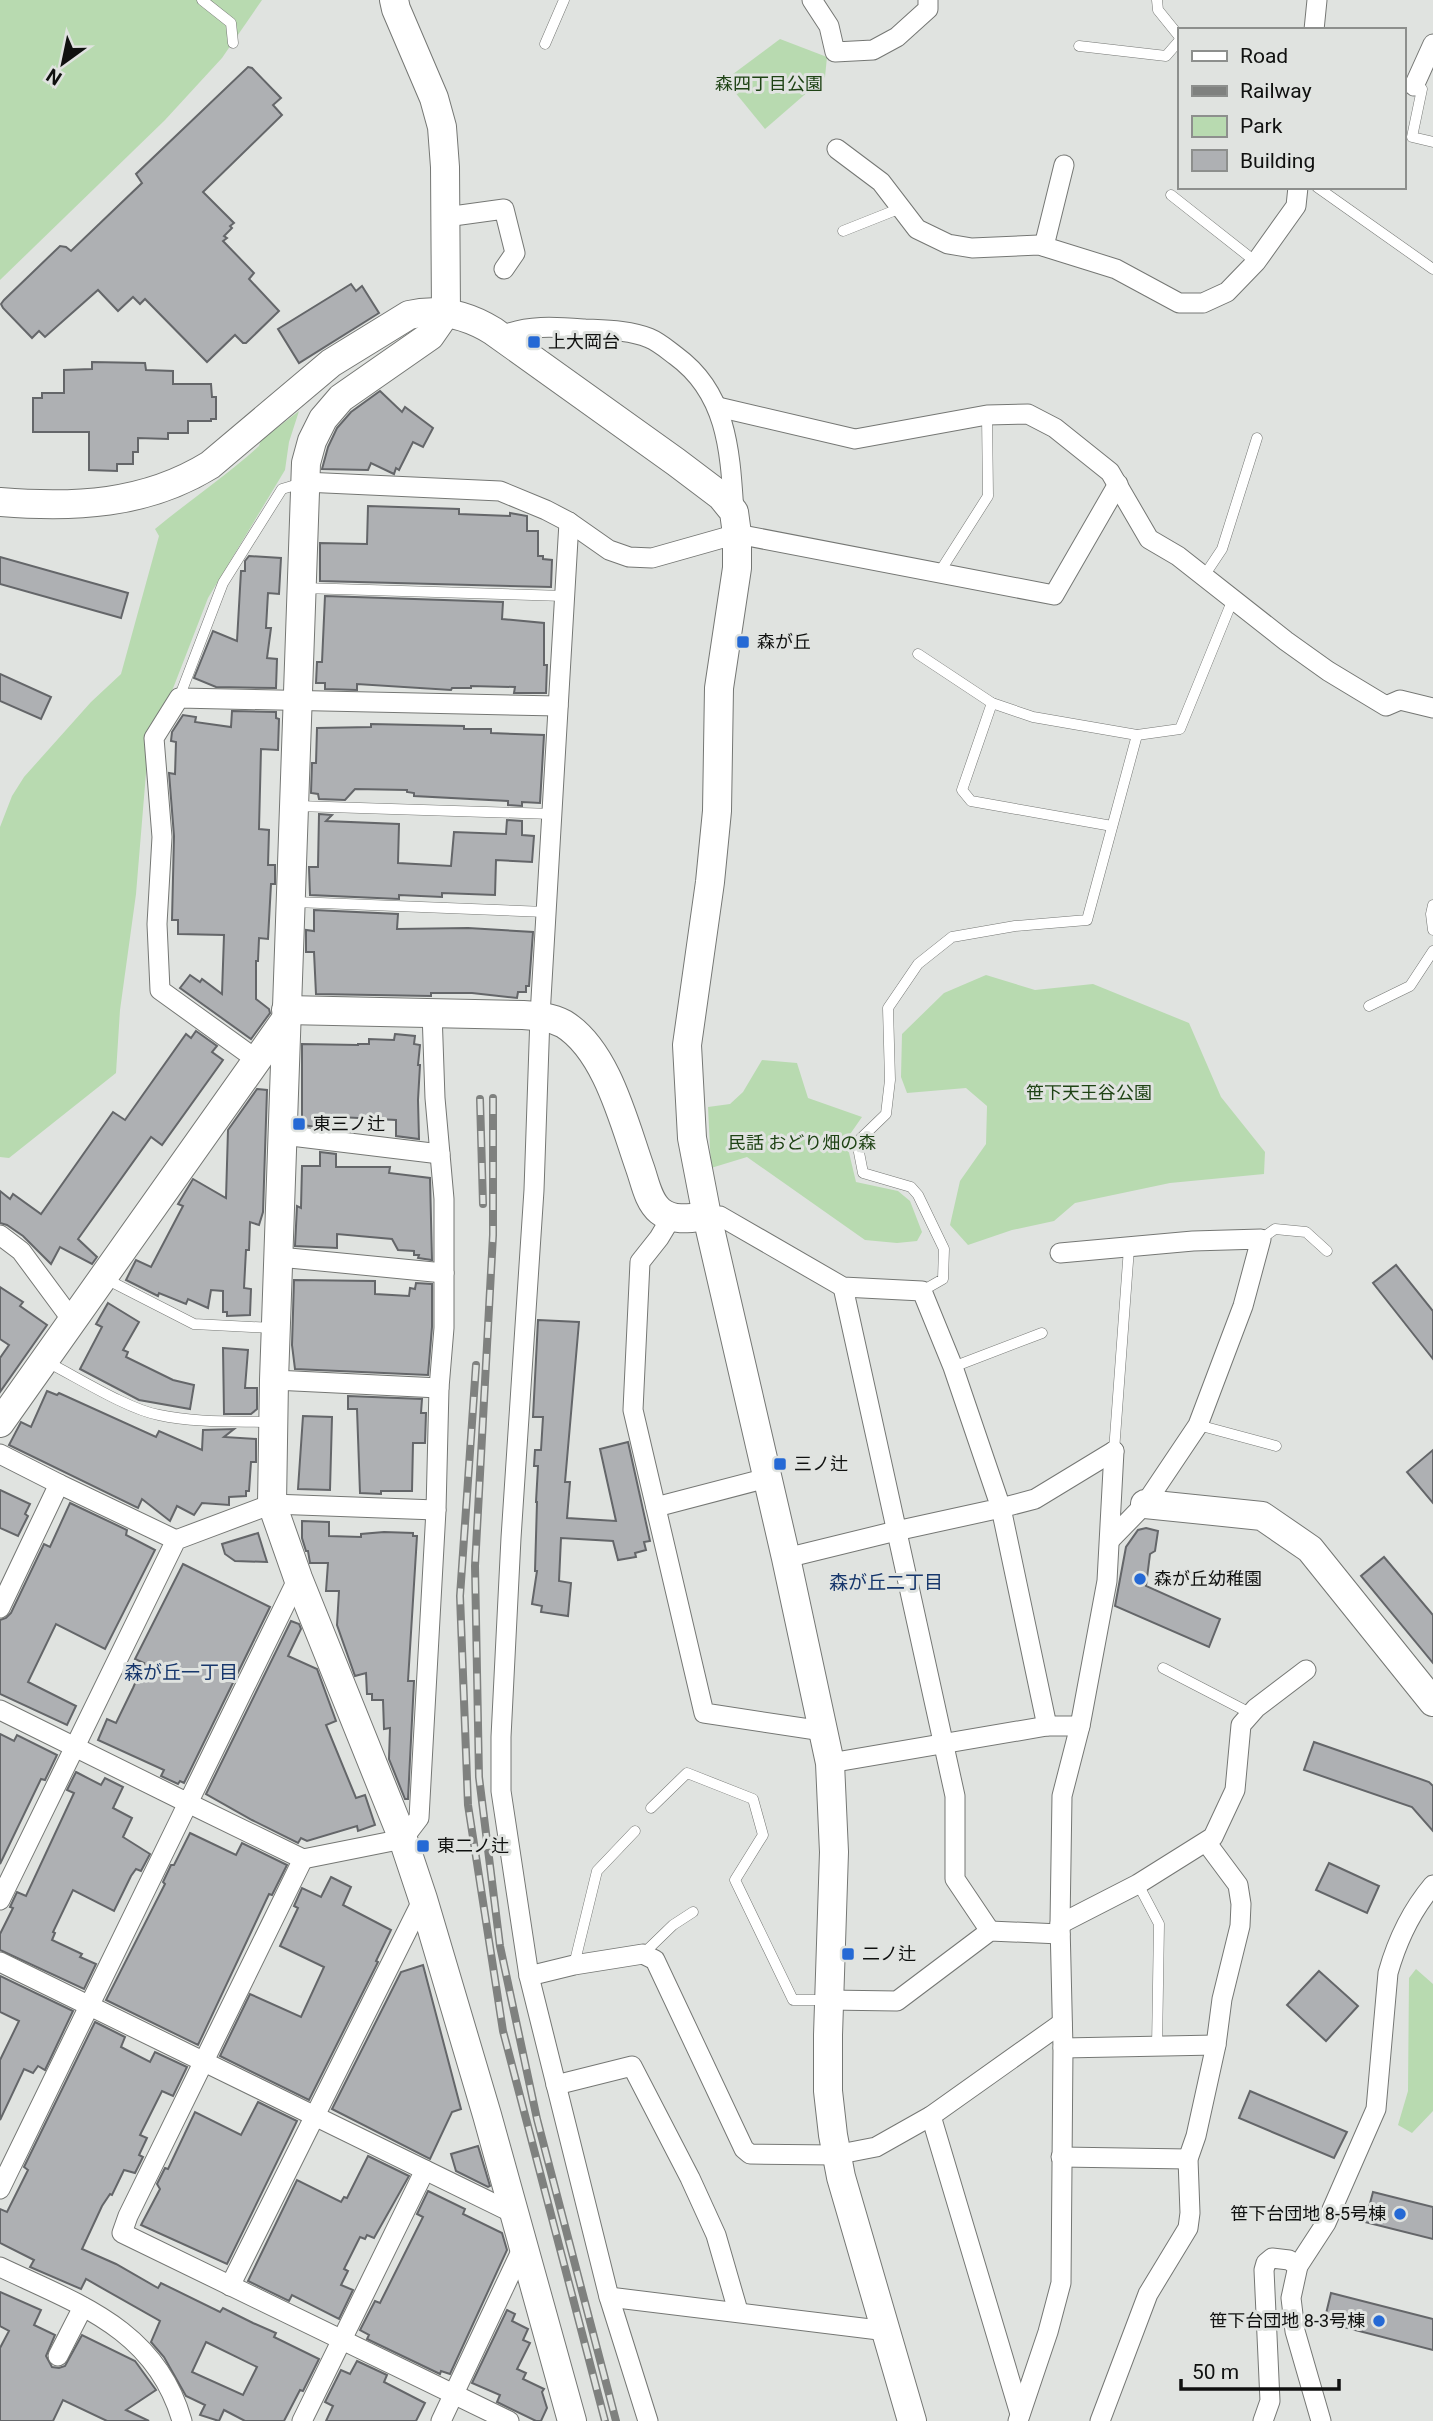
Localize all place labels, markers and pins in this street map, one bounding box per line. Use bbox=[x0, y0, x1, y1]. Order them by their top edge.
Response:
place label: 上大岡台 bbox=[548, 331, 620, 352]
marker: 上大岡台 bbox=[526, 334, 542, 350]
place label: 森が丘 bbox=[757, 631, 811, 652]
marker: 森が丘 bbox=[735, 634, 751, 650]
place label: 東三ノ辻 bbox=[313, 1113, 385, 1134]
marker: 東三ノ辻 bbox=[291, 1116, 307, 1132]
place label: 三ノ辻 bbox=[794, 1453, 848, 1474]
marker: 三ノ辻 bbox=[772, 1456, 788, 1472]
place label: 森が丘幼稚園 bbox=[1154, 1568, 1262, 1589]
marker: 森が丘幼稚園 bbox=[1132, 1571, 1148, 1587]
place label: 東二ノ辻 bbox=[437, 1835, 509, 1856]
marker: 東二ノ辻 bbox=[415, 1838, 431, 1854]
place label: 二ノ辻 bbox=[862, 1943, 916, 1964]
marker: 二ノ辻 bbox=[840, 1946, 856, 1962]
place label: 笹下台団地 8-5号棟 bbox=[1230, 2203, 1386, 2224]
marker: 笹下台団地 8-5号棟 bbox=[1392, 2206, 1408, 2222]
place label: 笹下台団地 8-3号棟 bbox=[1209, 2310, 1365, 2331]
marker: 笹下台団地 8-3号棟 bbox=[1371, 2313, 1387, 2329]

